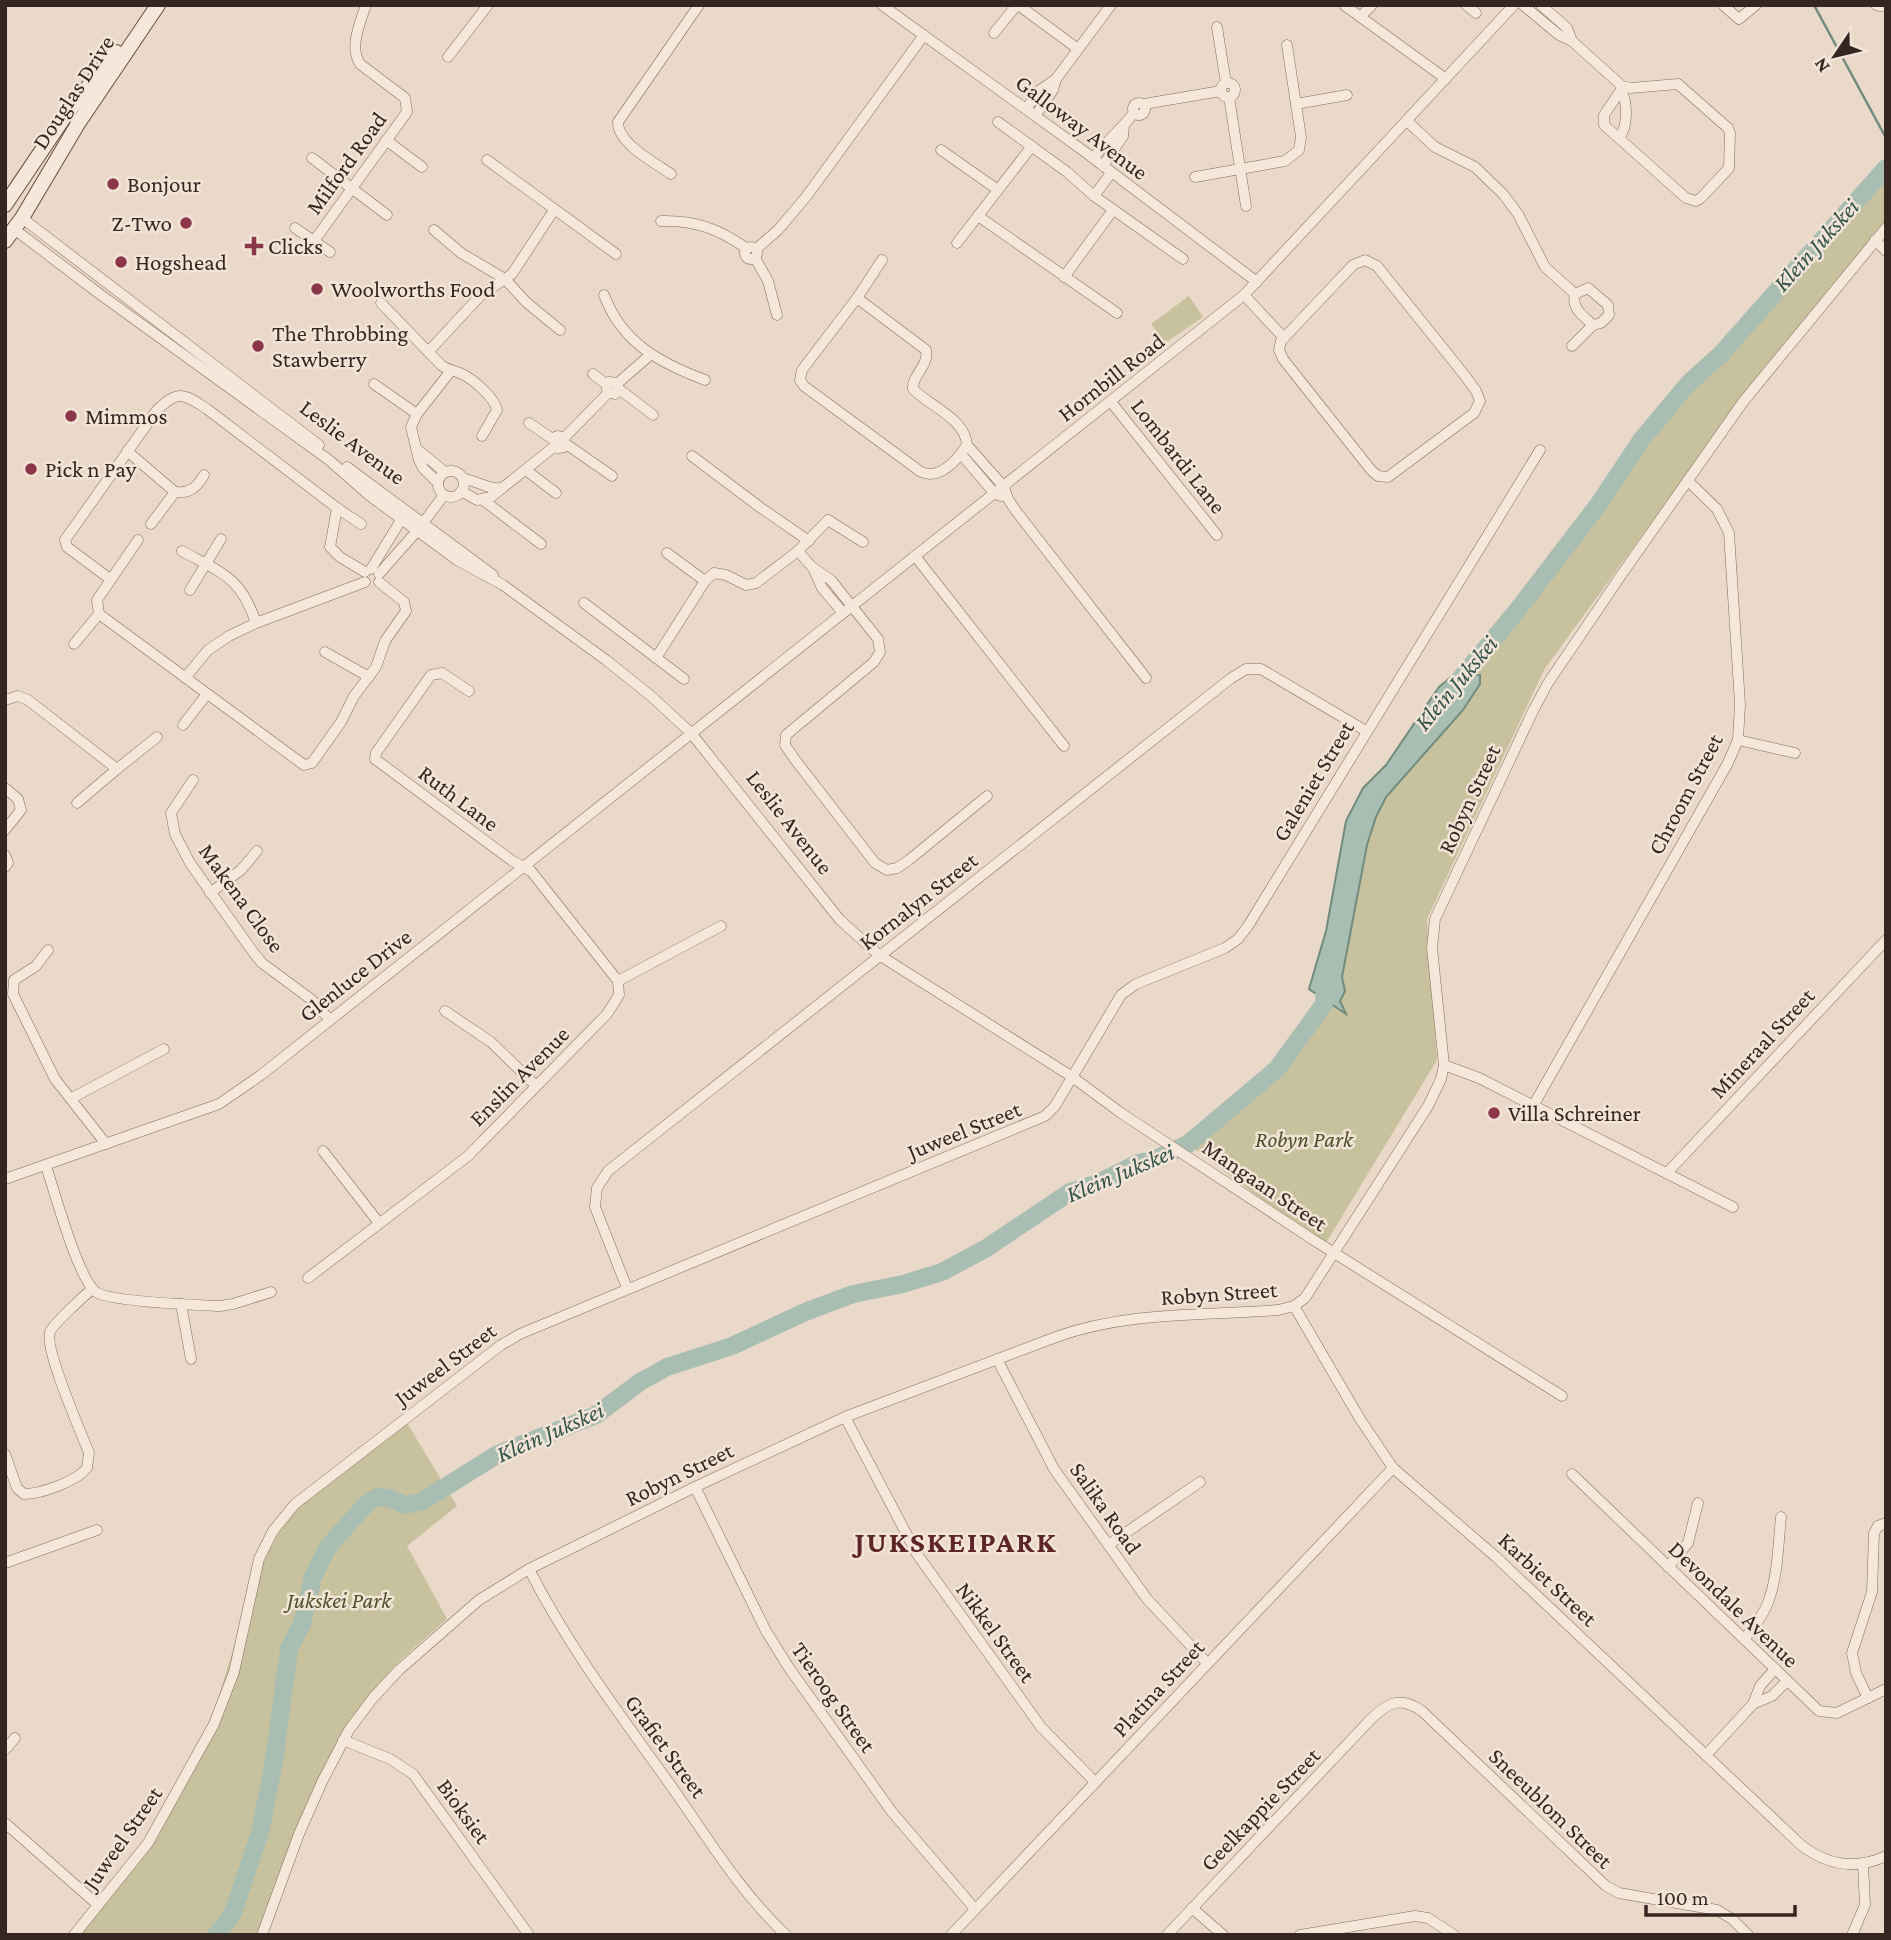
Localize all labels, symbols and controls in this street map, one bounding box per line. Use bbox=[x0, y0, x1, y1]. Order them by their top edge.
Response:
north arrow bbox=[1800, 21, 1870, 91]
street label: Douglas Drive bbox=[27, 30, 119, 154]
text: N bbox=[1809, 54, 1834, 77]
street label: Galloway Avenue bbox=[1011, 69, 1153, 185]
street label: Milford Road bbox=[300, 107, 392, 219]
place label: Bonjour bbox=[127, 171, 201, 197]
marker: Bonjour bbox=[105, 176, 121, 192]
water label: Klein Jukskei bbox=[1767, 193, 1864, 296]
place label: Z-Two bbox=[111, 210, 172, 236]
marker: Z-Two bbox=[178, 215, 194, 231]
place label: Clicks bbox=[268, 233, 323, 259]
marker: Clicks bbox=[246, 238, 262, 254]
place label: Hogshead bbox=[135, 249, 227, 275]
marker: Hogshead bbox=[113, 254, 129, 270]
place label: Woolworths Food bbox=[331, 276, 495, 302]
marker: Woolworths Food bbox=[309, 281, 325, 297]
place label: The Throbbing Stawberry bbox=[272, 320, 408, 372]
street label: Hornbill Road bbox=[1053, 327, 1169, 427]
marker: The Throbbing Stawberry bbox=[250, 338, 266, 354]
street label: Lombardi Lane bbox=[1126, 393, 1232, 519]
street label: Leslie Avenue bbox=[295, 394, 411, 490]
place label: Mimmos bbox=[85, 403, 168, 429]
marker: Mimmos bbox=[63, 408, 79, 424]
place label: Pick n Pay bbox=[45, 456, 137, 482]
marker: Pick n Pay bbox=[23, 461, 39, 477]
water label: Klein Jukskei bbox=[1408, 630, 1503, 735]
street label: Galeniet Street bbox=[1267, 716, 1359, 846]
street label: Chroom Street bbox=[1642, 729, 1728, 859]
street label: Robyn Street bbox=[1433, 740, 1506, 857]
street label: Ruth Lane bbox=[414, 759, 504, 837]
street label: Leslie Avenue bbox=[741, 765, 839, 879]
street label: Makena Close bbox=[194, 839, 290, 957]
street label: Kornalyn Street bbox=[854, 847, 983, 955]
street label: Glenluce Drive bbox=[294, 923, 416, 1027]
street label: Mineraal Street bbox=[1704, 982, 1820, 1103]
street label: Enslin Avenue bbox=[464, 1021, 574, 1131]
street label: Juweel Street bbox=[902, 1095, 1025, 1165]
place label: Villa Schreiner bbox=[1508, 1100, 1641, 1126]
marker: Villa Schreiner bbox=[1486, 1105, 1502, 1121]
park label: Robyn Park bbox=[1255, 1126, 1354, 1152]
street label: Mangaan Street bbox=[1198, 1134, 1333, 1237]
water label: Klein Jukskei bbox=[1062, 1137, 1178, 1207]
street label: Robyn Street bbox=[1160, 1276, 1279, 1310]
street label: Juweel Street bbox=[388, 1317, 501, 1412]
water label: Klein Jukskei bbox=[492, 1396, 608, 1467]
street label: Robyn Street bbox=[621, 1437, 738, 1511]
street label: Salika Road bbox=[1065, 1457, 1147, 1559]
district label: JUKSKEIPARK bbox=[851, 1525, 1058, 1558]
street label: Karbiet Street bbox=[1493, 1527, 1603, 1632]
street label: Devondale Avenue bbox=[1664, 1535, 1804, 1673]
street label: Nikkel Street bbox=[951, 1577, 1041, 1687]
park label: Jukskei Park bbox=[283, 1587, 392, 1613]
street label: Platina Street bbox=[1107, 1634, 1210, 1742]
street label: Tieroog Street bbox=[787, 1637, 882, 1757]
street label: Grafiet Street bbox=[620, 1689, 712, 1803]
street label: Geelkappie Street bbox=[1195, 1742, 1325, 1876]
street label: Sneeublom Street bbox=[1484, 1743, 1618, 1874]
street label: Bioksiet bbox=[432, 1774, 496, 1849]
street label: Juweel Street bbox=[76, 1781, 167, 1896]
scale bar bbox=[1646, 1874, 1795, 1918]
text: 100 m bbox=[1657, 1886, 1709, 1910]

